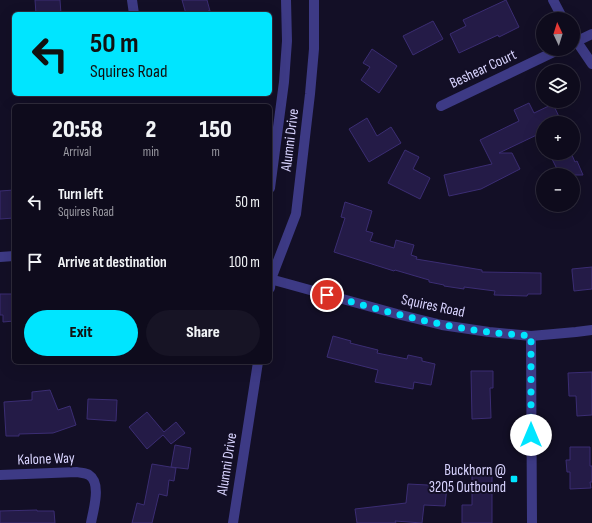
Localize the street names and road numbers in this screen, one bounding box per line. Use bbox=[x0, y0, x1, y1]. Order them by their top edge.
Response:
street label: Beshear Court bbox=[446, 45, 520, 93]
street label: Alumni Drive bbox=[277, 108, 303, 173]
street label: Squires Road bbox=[399, 290, 467, 322]
street label: Alumni Drive bbox=[213, 431, 241, 498]
street label: Kalone Way bbox=[17, 449, 75, 469]

